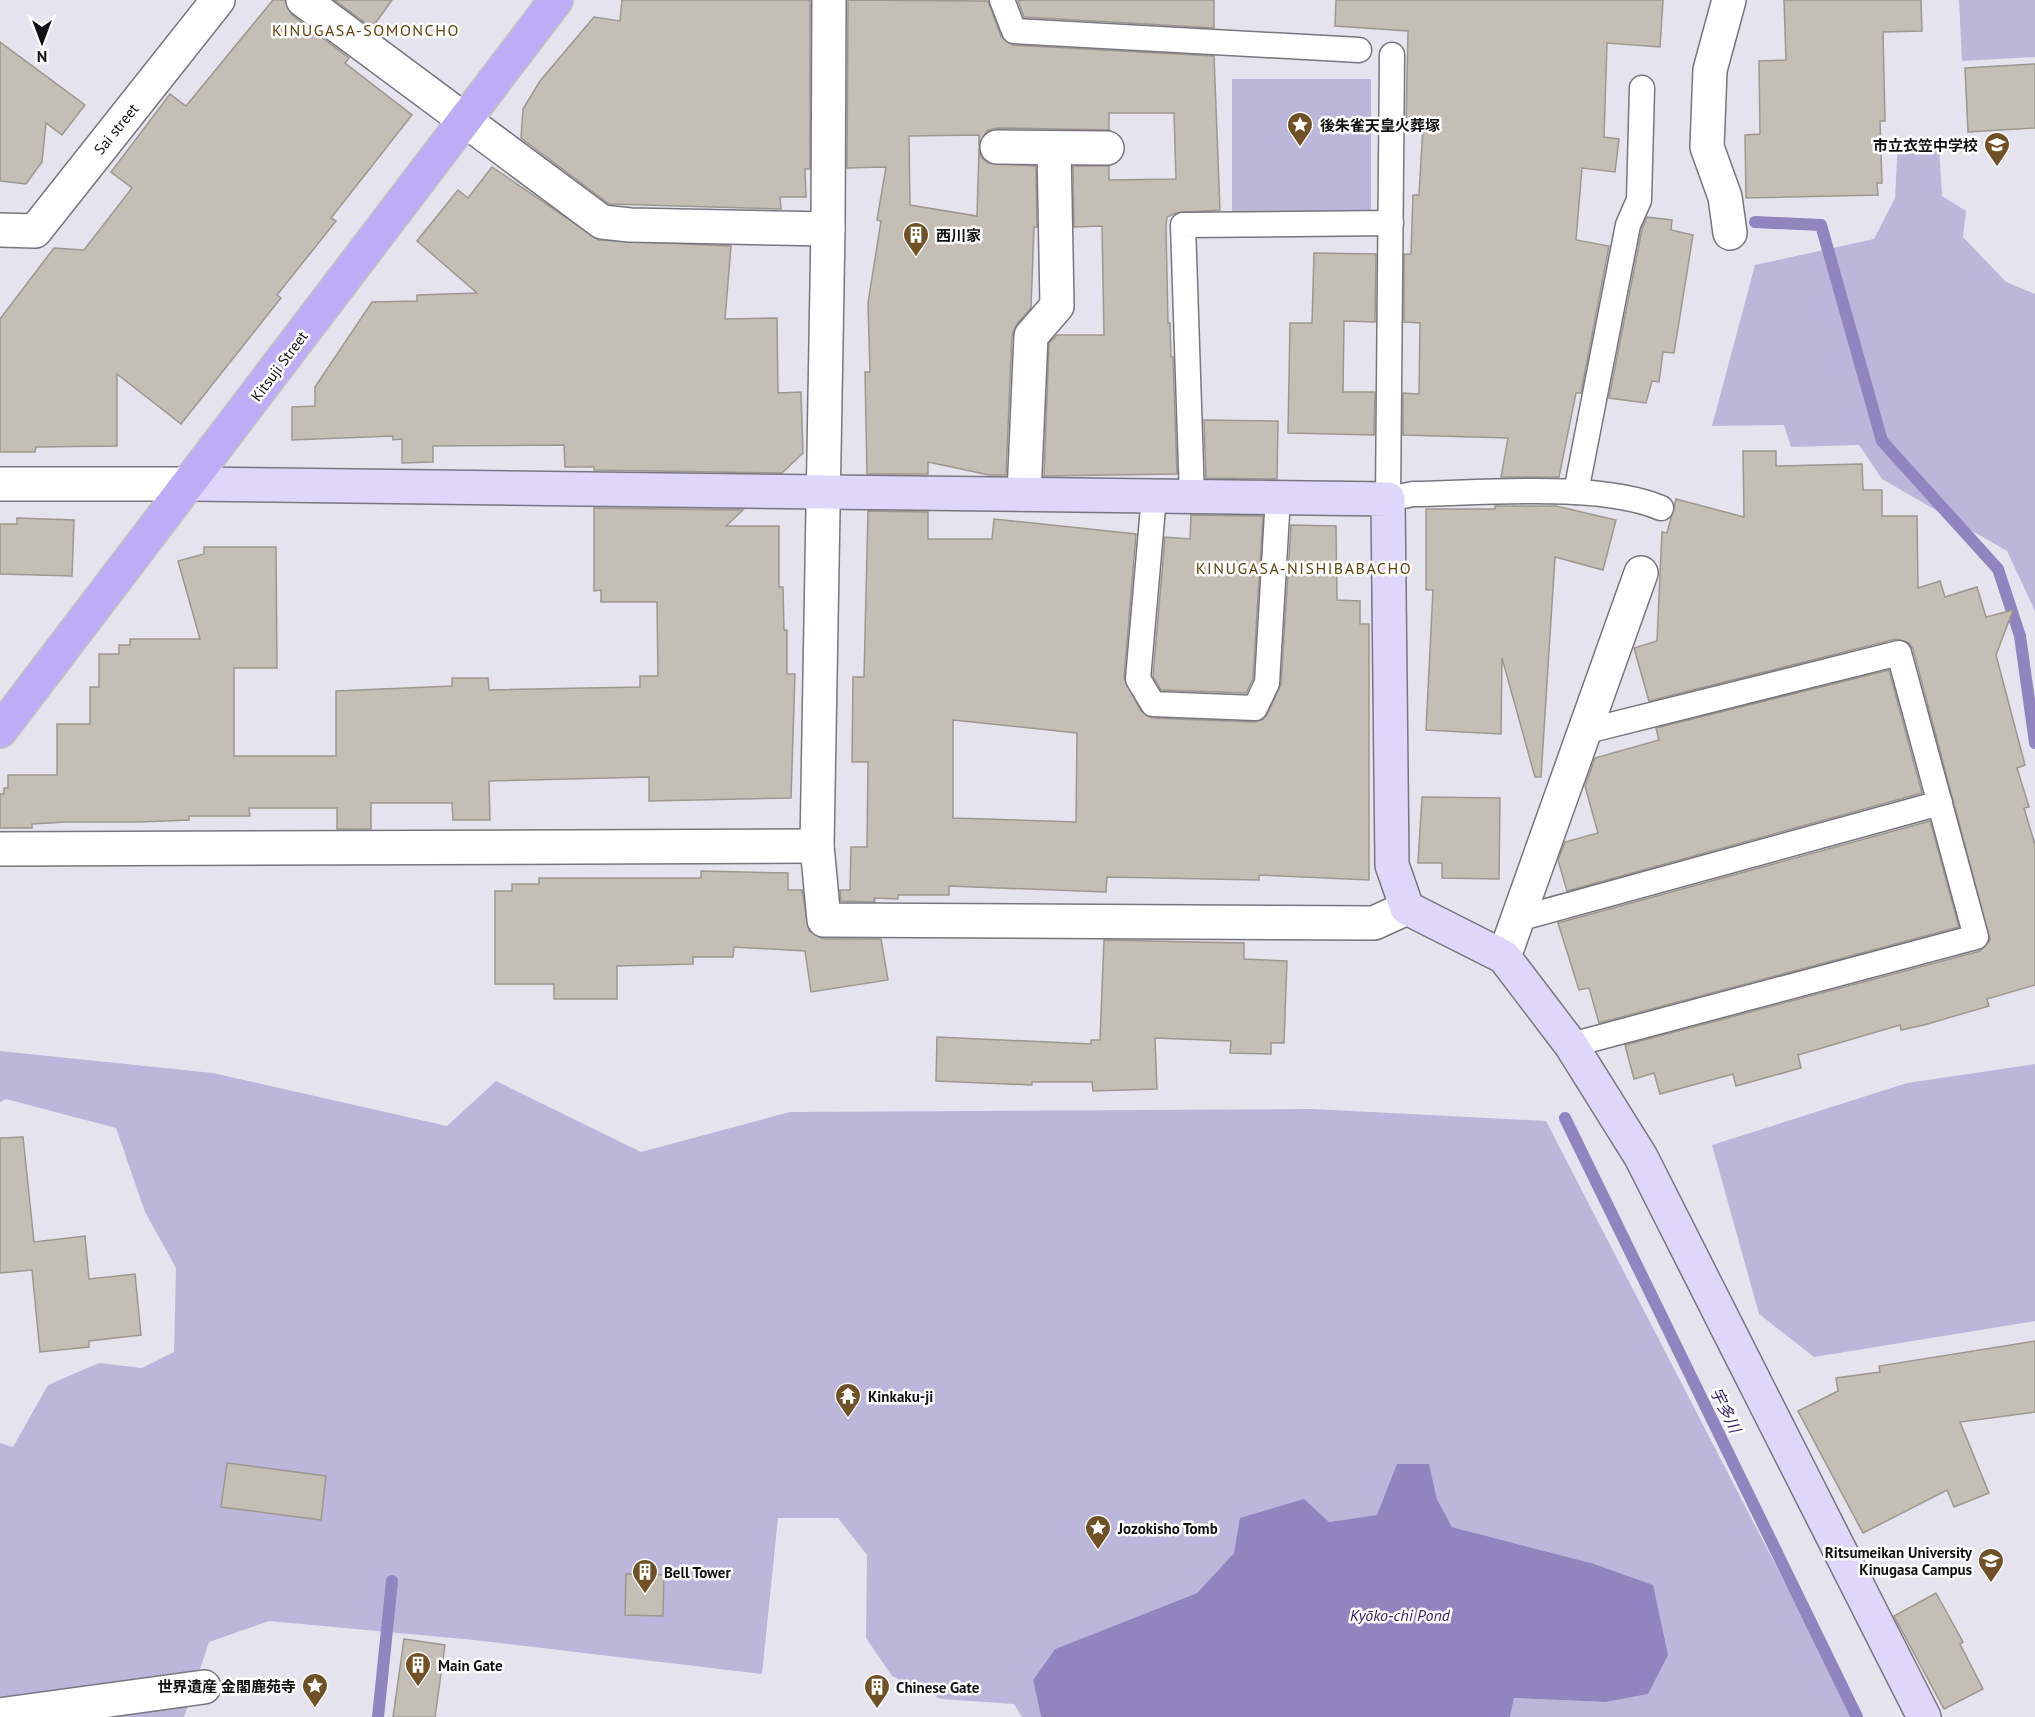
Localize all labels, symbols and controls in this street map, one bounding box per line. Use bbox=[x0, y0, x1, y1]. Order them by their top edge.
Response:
north arrow bbox=[12, 12, 72, 72]
district label: KINUGASA-SOMONCHO bbox=[272, 20, 460, 40]
text: N bbox=[37, 47, 47, 67]
street label: Sai street bbox=[90, 100, 142, 158]
place icon: 後朱雀天皇火葬塚 bbox=[1285, 110, 1315, 148]
place label: 後朱雀天皇火葬塚 bbox=[1320, 116, 1440, 135]
school or university icon: 市立衣笠中学校 bbox=[1982, 130, 2012, 168]
place label: 市立衣笠中学校 bbox=[1873, 136, 1978, 155]
building icon: 西川家 bbox=[901, 220, 931, 258]
place label: 西川家 bbox=[936, 226, 981, 245]
street label: Kitsuji Street bbox=[246, 327, 312, 405]
district label: KINUGASA-NISHIBABACHO bbox=[1196, 558, 1412, 578]
temple icon: Kinkaku-ji bbox=[833, 1381, 863, 1419]
water label: 宇多川 bbox=[1706, 1384, 1746, 1438]
place label: Kinkaku-ji bbox=[868, 1387, 933, 1406]
place icon: Jozokisho Tomb bbox=[1083, 1513, 1113, 1551]
place label: Jozokisho Tomb bbox=[1117, 1519, 1218, 1538]
place label: Ritsumeikan University Kinugasa Campus bbox=[1825, 1543, 1973, 1579]
school or university icon: Ritsumeikan University Kinugasa Campus bbox=[1976, 1546, 2006, 1584]
building icon: Bell Tower bbox=[630, 1557, 660, 1595]
place label: Bell Tower bbox=[664, 1563, 731, 1582]
water label: Kyōko-chi Pond bbox=[1350, 1605, 1451, 1625]
building icon: Main Gate bbox=[403, 1650, 433, 1688]
place label: Main Gate bbox=[438, 1656, 503, 1675]
place icon: 世界遺産 金閣鹿苑寺 bbox=[300, 1671, 330, 1709]
building icon: Chinese Gate bbox=[862, 1672, 892, 1710]
place label: 世界遺産 金閣鹿苑寺 bbox=[157, 1677, 296, 1696]
place label: Chinese Gate bbox=[896, 1678, 980, 1697]

